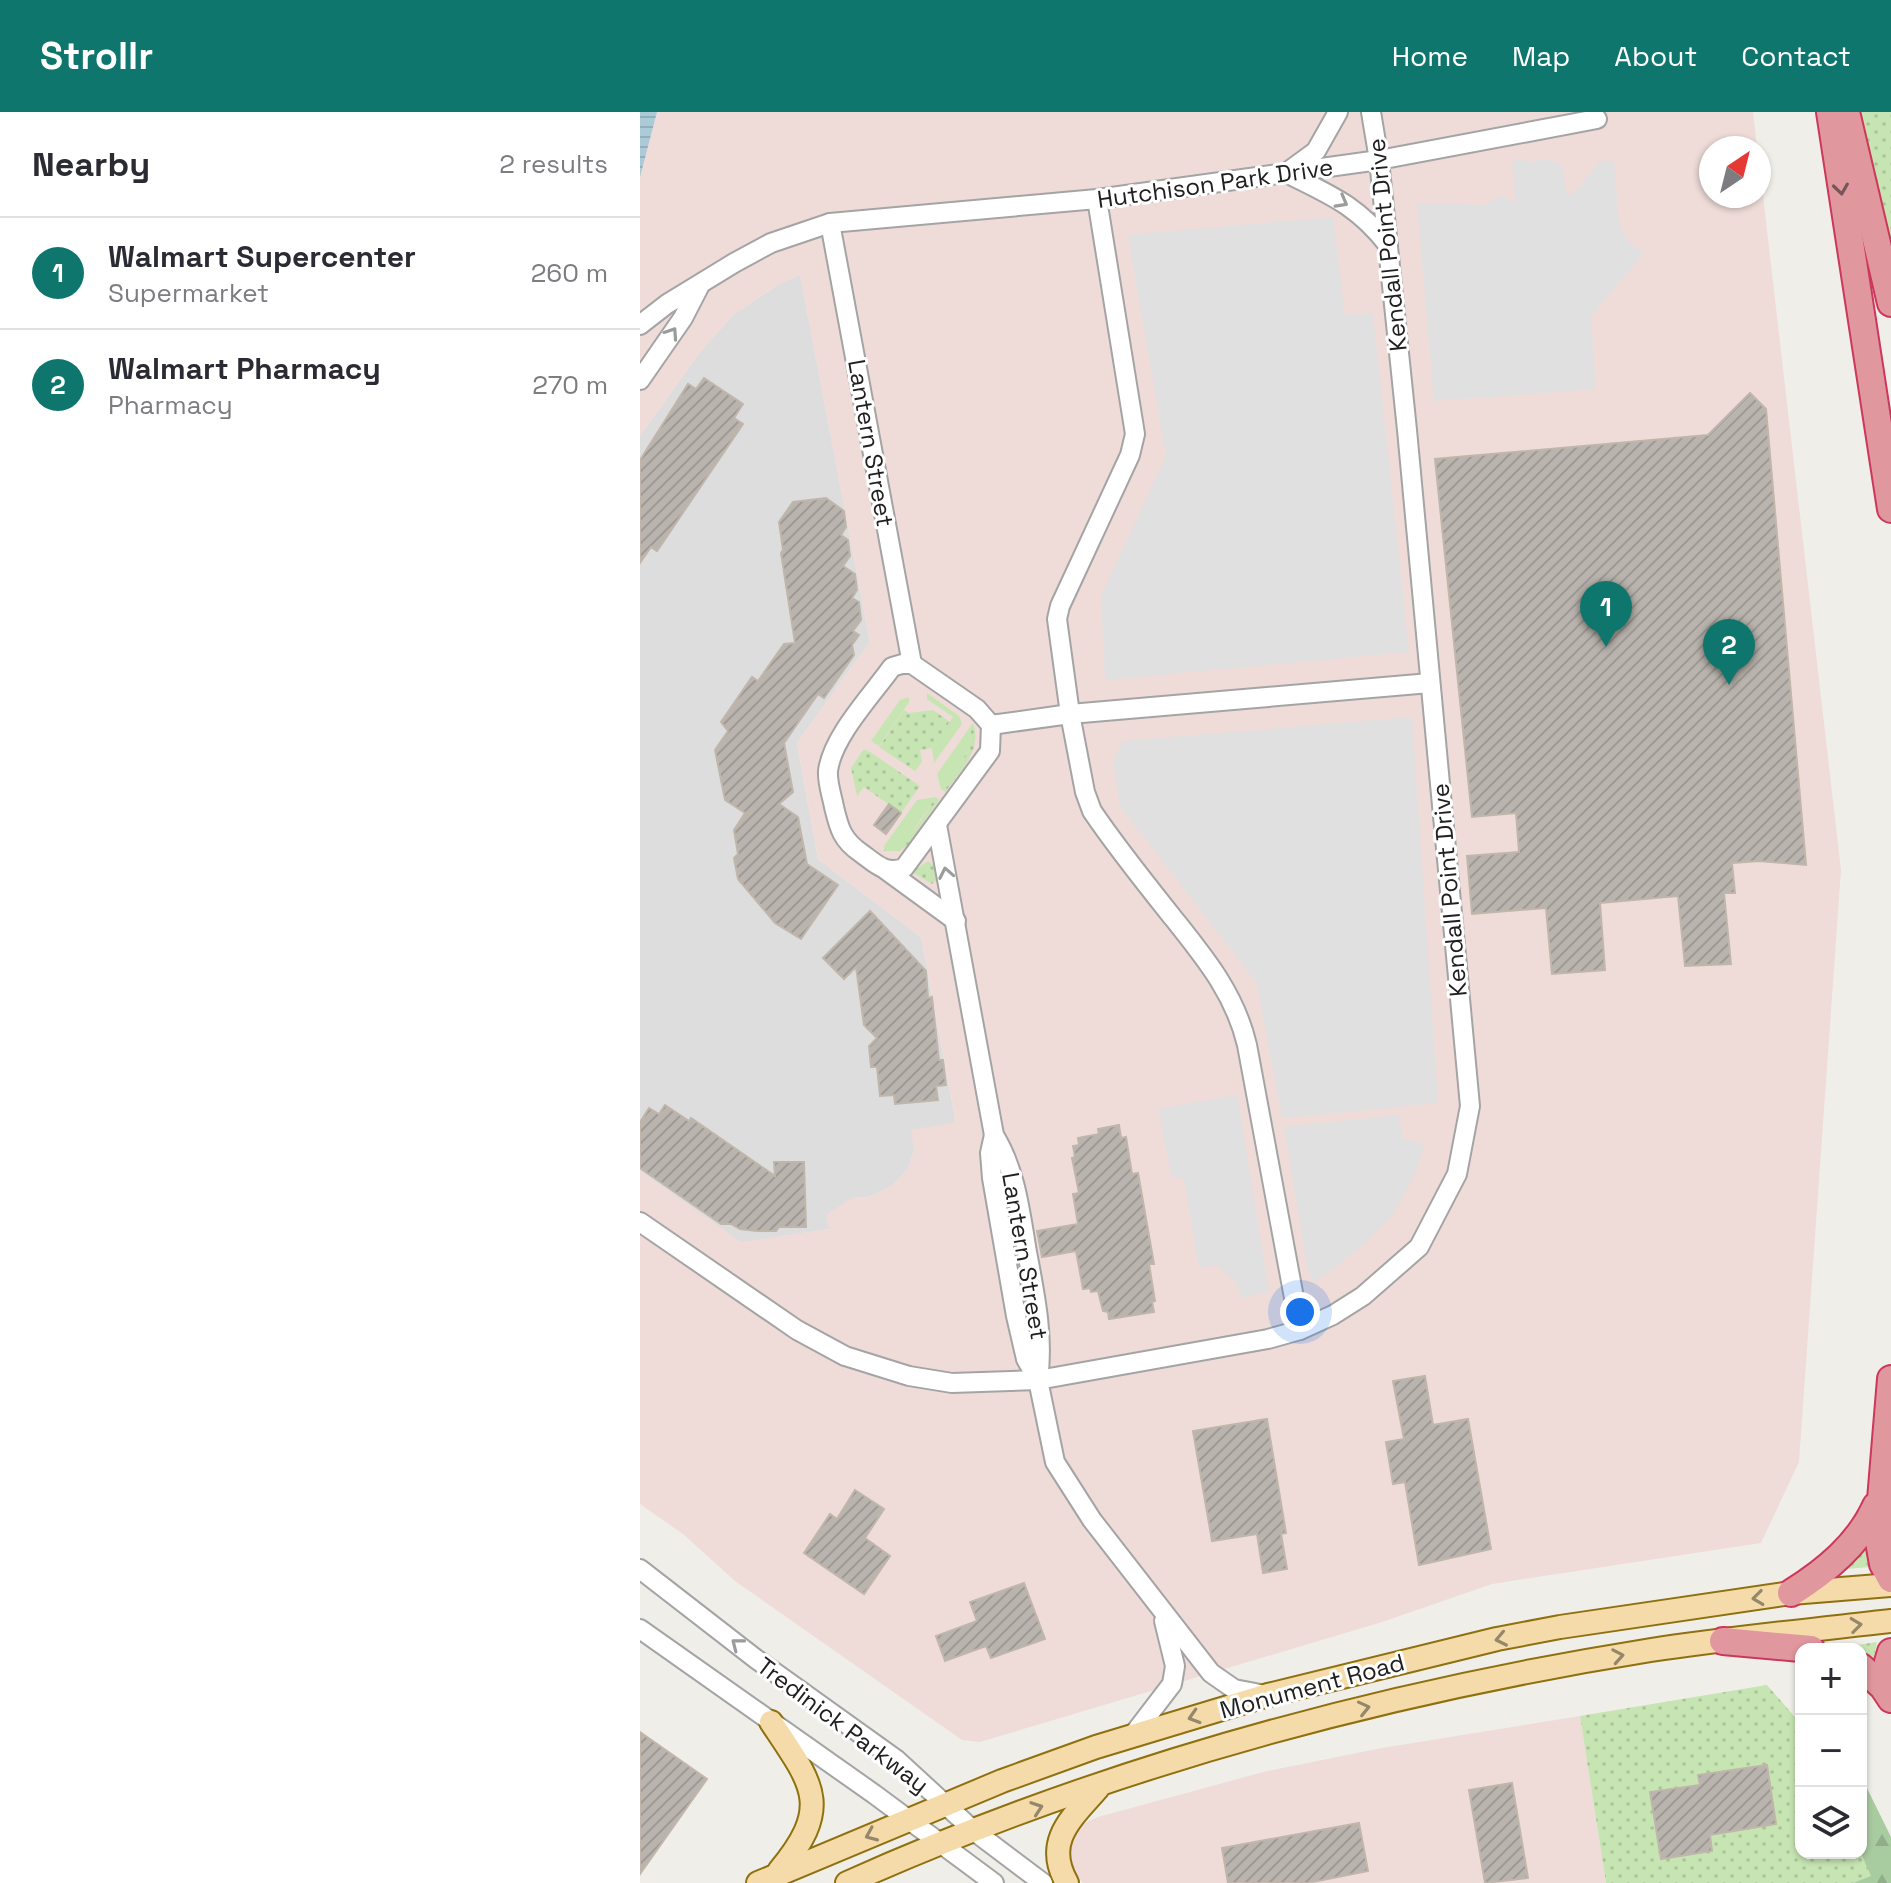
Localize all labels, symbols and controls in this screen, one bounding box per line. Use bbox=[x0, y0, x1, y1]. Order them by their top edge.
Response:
text: Strollr bbox=[40, 32, 153, 80]
text: Home bbox=[1392, 38, 1468, 74]
text: Map bbox=[1512, 38, 1570, 74]
text: About bbox=[1614, 38, 1697, 74]
text: Contact bbox=[1741, 38, 1851, 74]
north arrow bbox=[1699, 136, 1771, 208]
street label: Kendall Point Drive bbox=[1360, 137, 1414, 353]
text: Nearby bbox=[32, 143, 150, 186]
text: 2 results bbox=[499, 147, 608, 181]
street label: Hutchison Park Drive bbox=[1095, 151, 1335, 215]
one-way arrow bbox=[1832, 182, 1849, 196]
one-way arrow bbox=[1333, 192, 1348, 208]
text: Walmart Supercenter bbox=[108, 237, 416, 276]
text: 1 bbox=[52, 256, 64, 290]
text: 260 m bbox=[531, 256, 608, 290]
text: Supermarket bbox=[108, 276, 269, 310]
one-way arrow bbox=[663, 328, 678, 342]
text: Walmart Pharmacy bbox=[108, 349, 381, 388]
street label: Lantern Street bbox=[841, 357, 901, 529]
text: 2 bbox=[50, 368, 66, 402]
text: 270 m bbox=[532, 368, 608, 402]
text: Pharmacy bbox=[108, 388, 233, 422]
pin: 1 bbox=[1580, 581, 1632, 647]
pin: 2 bbox=[1703, 619, 1755, 685]
street label: Kendall Point Drive bbox=[1424, 782, 1474, 998]
one-way arrow bbox=[939, 866, 956, 880]
street label: Lantern Street bbox=[995, 1170, 1055, 1342]
your location bbox=[1280, 1292, 1320, 1332]
one-way arrow bbox=[1751, 1589, 1765, 1606]
one-way arrow bbox=[1850, 1616, 1863, 1633]
one-way arrow bbox=[1495, 1630, 1508, 1647]
one-way arrow bbox=[731, 1640, 746, 1654]
map controls bbox=[1795, 1643, 1867, 1859]
button: + bbox=[1795, 1643, 1867, 1715]
street label: Monument Road bbox=[1216, 1646, 1408, 1726]
one-way arrow bbox=[1612, 1648, 1625, 1665]
street label: Tredinick Parkway bbox=[751, 1650, 935, 1800]
one-way arrow bbox=[1356, 1701, 1370, 1718]
one-way arrow bbox=[1187, 1708, 1201, 1724]
button: − bbox=[1795, 1715, 1867, 1787]
button: layers bbox=[1795, 1787, 1867, 1859]
one-way arrow bbox=[1029, 1801, 1043, 1818]
one-way arrow bbox=[864, 1825, 879, 1841]

